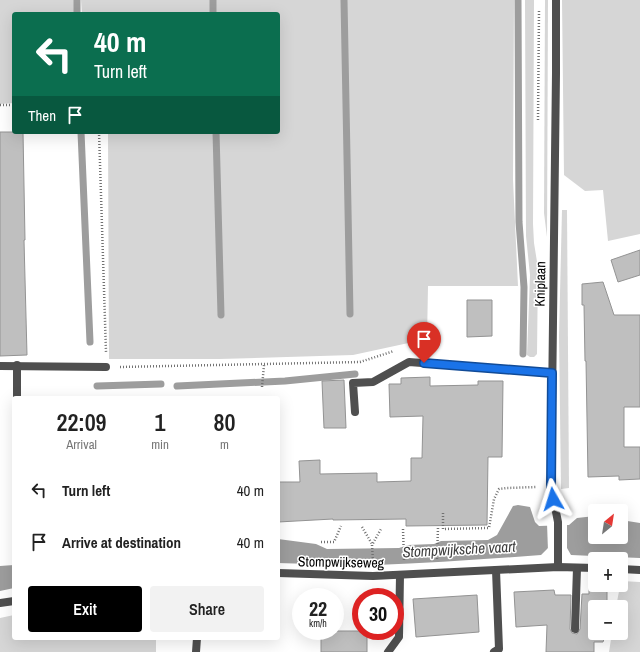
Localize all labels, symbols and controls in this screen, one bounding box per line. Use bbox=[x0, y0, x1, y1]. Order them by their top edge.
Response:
text: 40 m bbox=[94, 23, 146, 61]
icon: left bbox=[28, 28, 80, 80]
text: Turn left bbox=[94, 59, 147, 84]
icon: arrive bbox=[64, 104, 86, 126]
text: Then bbox=[28, 105, 56, 126]
street label: Kniplaan bbox=[531, 261, 549, 307]
pin bbox=[407, 322, 441, 363]
icon: arrive bbox=[413, 328, 435, 350]
text: 22:09 bbox=[57, 406, 107, 438]
text: 1 bbox=[155, 406, 165, 438]
text: 80 bbox=[213, 406, 235, 438]
text: Arrival bbox=[66, 436, 97, 453]
text: min bbox=[151, 436, 169, 453]
text: m bbox=[220, 436, 229, 453]
position arrow bbox=[532, 478, 574, 520]
icon: left bbox=[28, 479, 50, 501]
text: Turn left bbox=[62, 480, 110, 501]
text: 40 m bbox=[237, 480, 264, 501]
north arrow bbox=[588, 504, 628, 544]
map controls bbox=[588, 504, 628, 640]
icon: arrive bbox=[28, 531, 50, 553]
text: Arrive at destination bbox=[62, 532, 181, 553]
text: 40 m bbox=[237, 532, 264, 553]
water label: Stompwijksche vaart bbox=[402, 536, 517, 562]
street label: Stompwijkseweg bbox=[298, 552, 385, 572]
button: + bbox=[588, 552, 628, 592]
button: Exit bbox=[28, 586, 142, 632]
button: Share bbox=[150, 586, 264, 632]
speed limit sign: 30 bbox=[352, 588, 404, 640]
text: 22 bbox=[309, 595, 327, 622]
button: − bbox=[588, 600, 628, 640]
text: km/h bbox=[309, 617, 327, 630]

